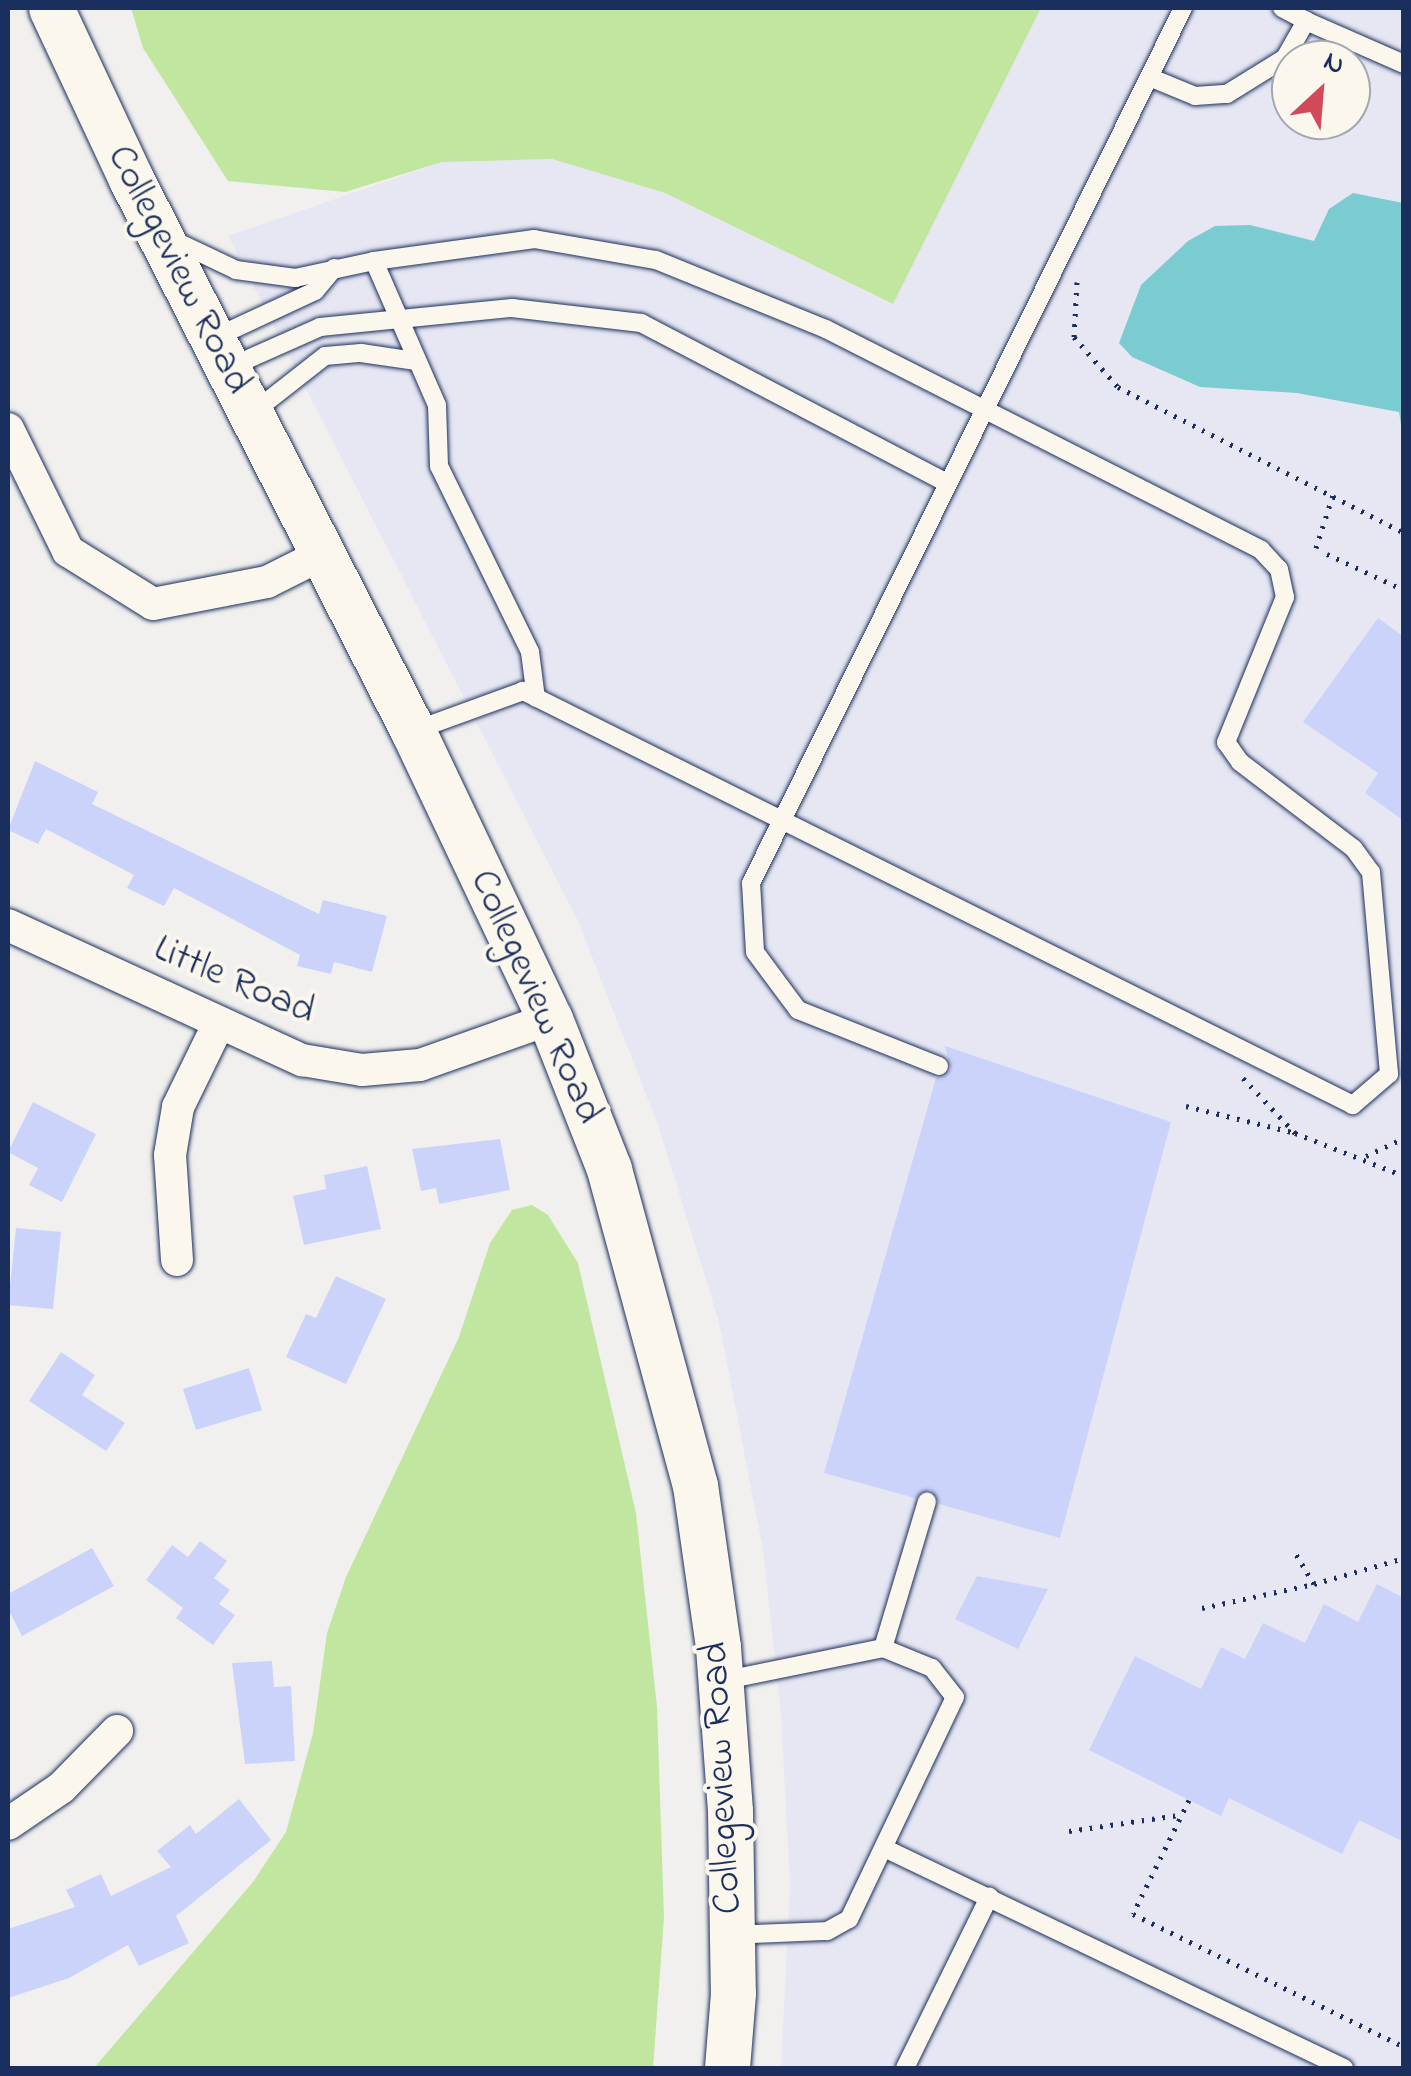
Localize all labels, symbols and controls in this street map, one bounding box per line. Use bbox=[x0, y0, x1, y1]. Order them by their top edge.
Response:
north arrow bbox=[1271, 40, 1371, 140]
text: N bbox=[1316, 42, 1351, 87]
street label: Collegeview Road bbox=[95, 138, 261, 402]
street label: Collegeview Road bbox=[458, 863, 612, 1131]
street label: Little Road bbox=[146, 926, 322, 1036]
street label: Collegeview Road bbox=[692, 1641, 754, 1915]

